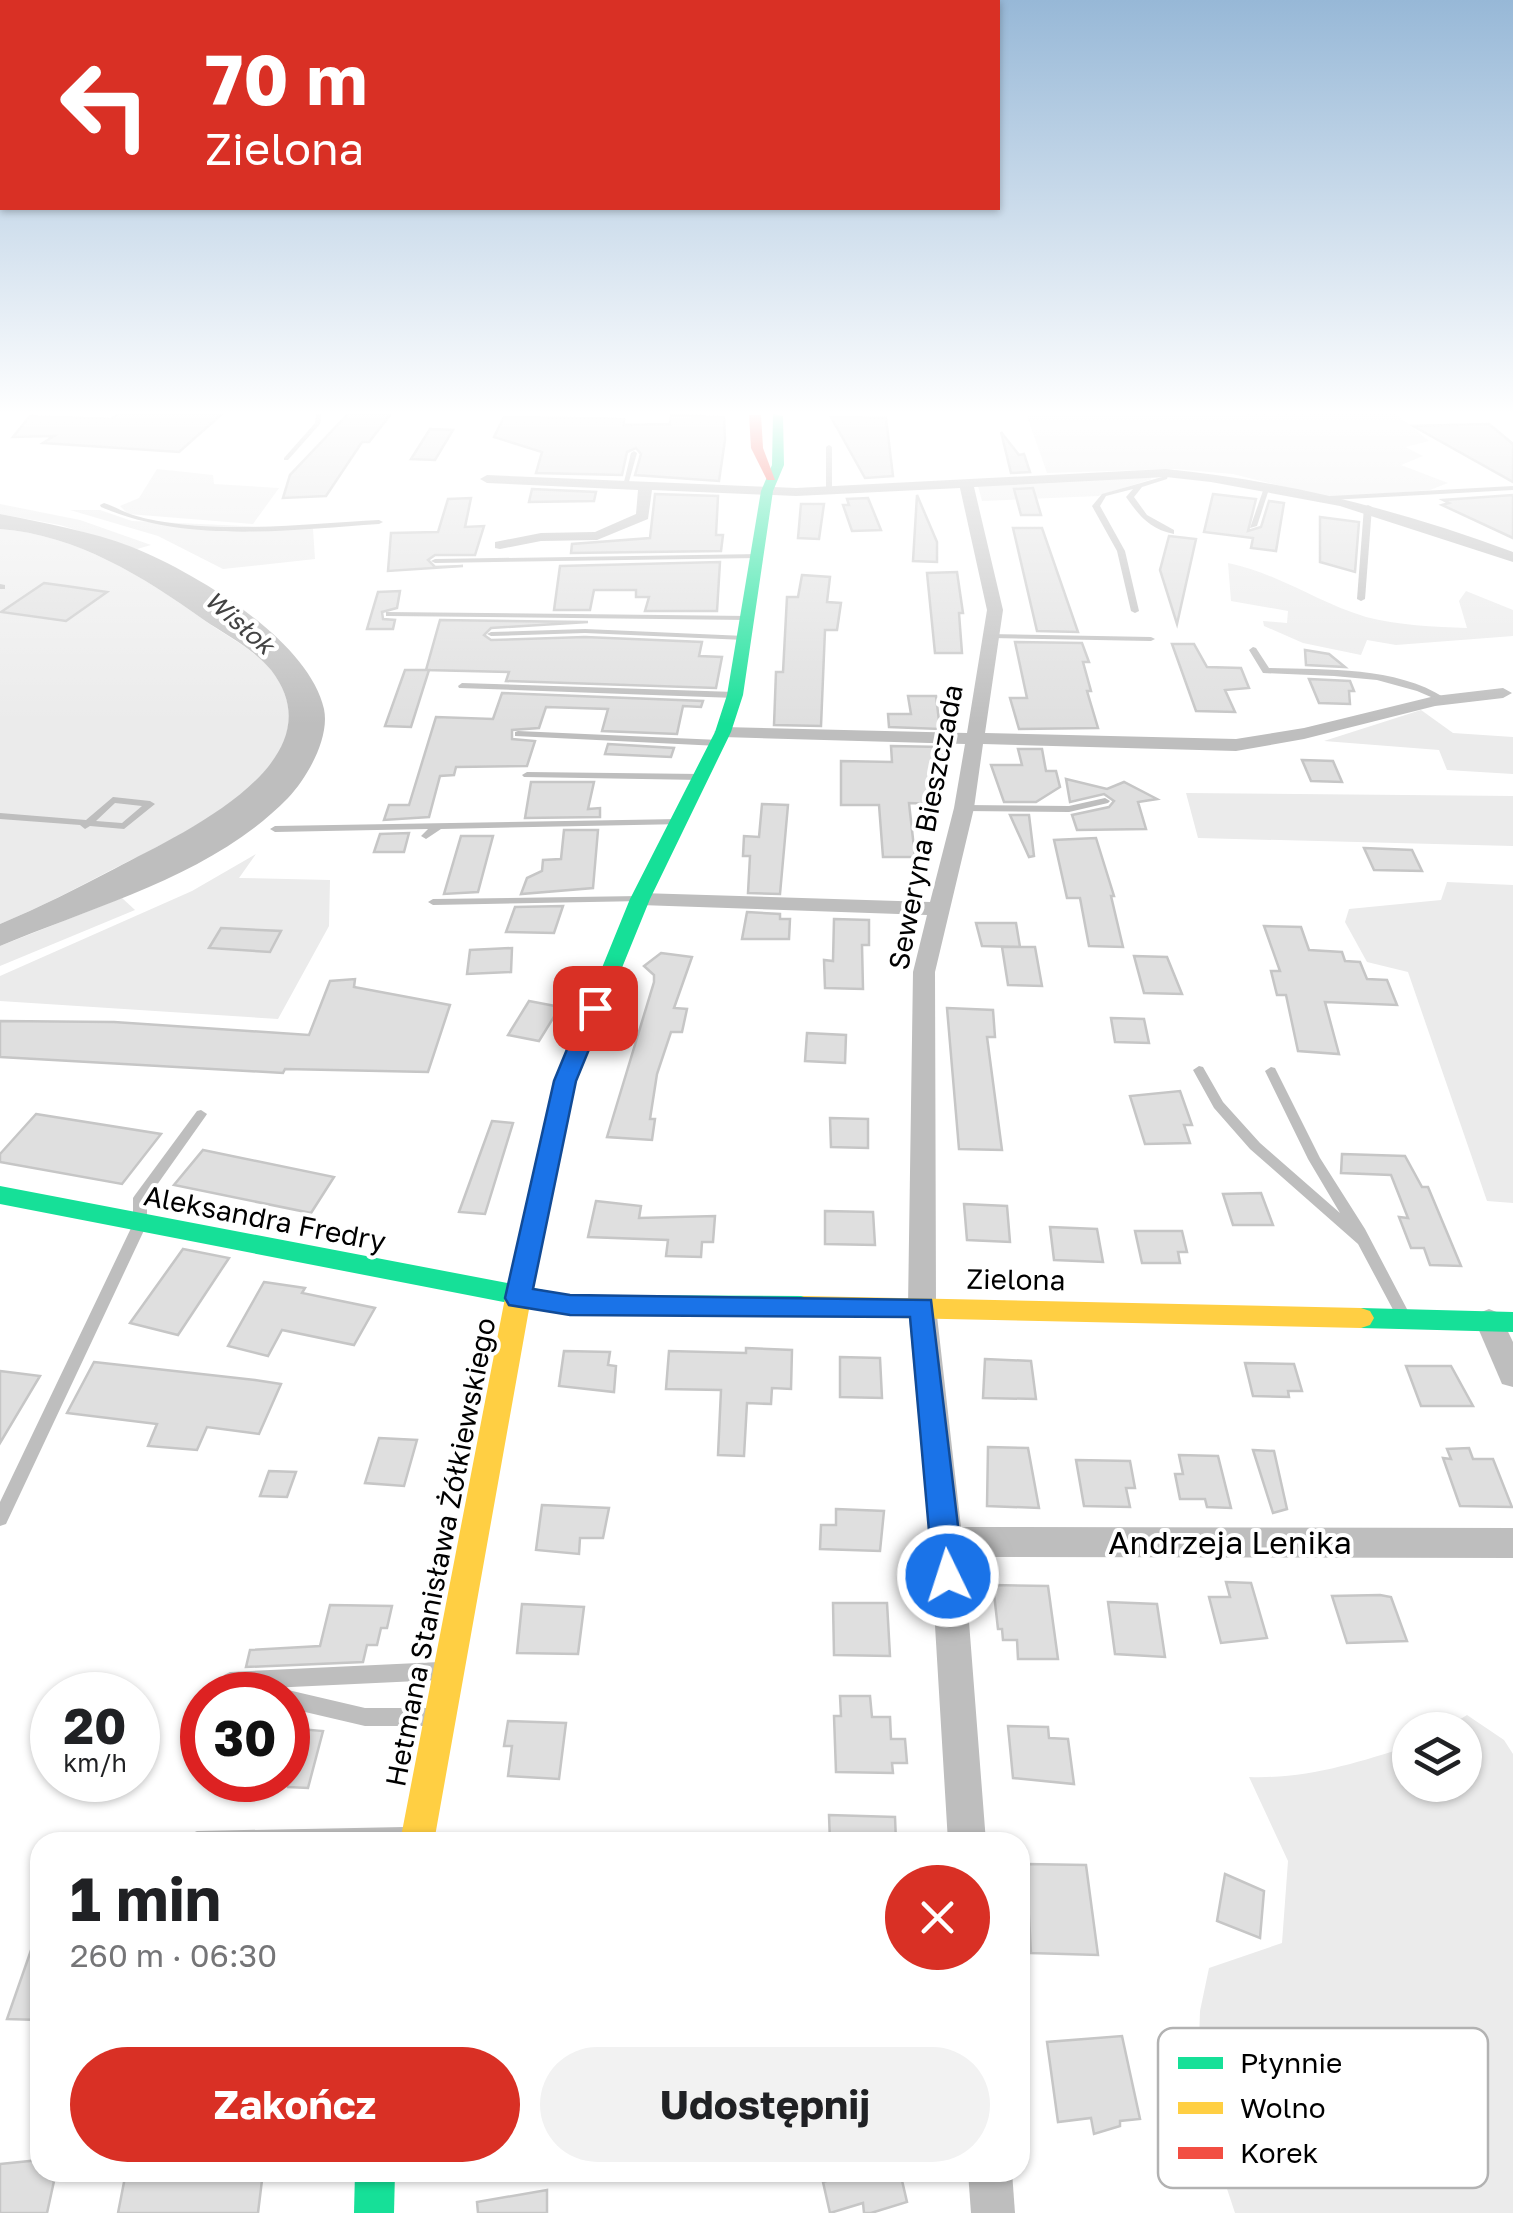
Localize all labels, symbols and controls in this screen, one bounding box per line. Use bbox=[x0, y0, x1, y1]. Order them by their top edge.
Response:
text: 70 m bbox=[205, 36, 367, 120]
icon: left bbox=[40, 40, 170, 170]
text: Zielona bbox=[205, 121, 364, 175]
water label: Wisłok bbox=[199, 584, 283, 662]
street label: Seweryna Bieszczada bbox=[881, 682, 969, 972]
pin bbox=[553, 966, 638, 1051]
icon: arrive bbox=[568, 981, 623, 1036]
street label: Aleksandra Fredry bbox=[141, 1178, 389, 1258]
street label: Zielona bbox=[966, 1262, 1066, 1296]
street label: Hetmana Stanisława Żółkiewskiego bbox=[378, 1315, 502, 1789]
street label: Andrzeja Lenika bbox=[1108, 1523, 1352, 1561]
position arrow bbox=[896, 1524, 1000, 1628]
speed limit sign: 30 bbox=[180, 1672, 310, 1802]
text: 20 bbox=[63, 1695, 126, 1755]
map controls bbox=[1392, 1712, 1482, 1802]
button: layers bbox=[1392, 1712, 1482, 1802]
text: km/h bbox=[63, 1747, 127, 1778]
text: 1 min bbox=[70, 1862, 221, 1934]
button: close bbox=[885, 1865, 990, 1970]
text: 260 m · 06:30 bbox=[70, 1936, 277, 1974]
legend bbox=[1158, 2028, 1488, 2188]
text: Płynnie bbox=[1240, 2046, 1342, 2079]
button: Zakończ bbox=[70, 2047, 520, 2162]
button: Udostępnij bbox=[540, 2047, 990, 2162]
text: Wolno bbox=[1240, 2091, 1326, 2124]
text: Korek bbox=[1240, 2136, 1318, 2169]

